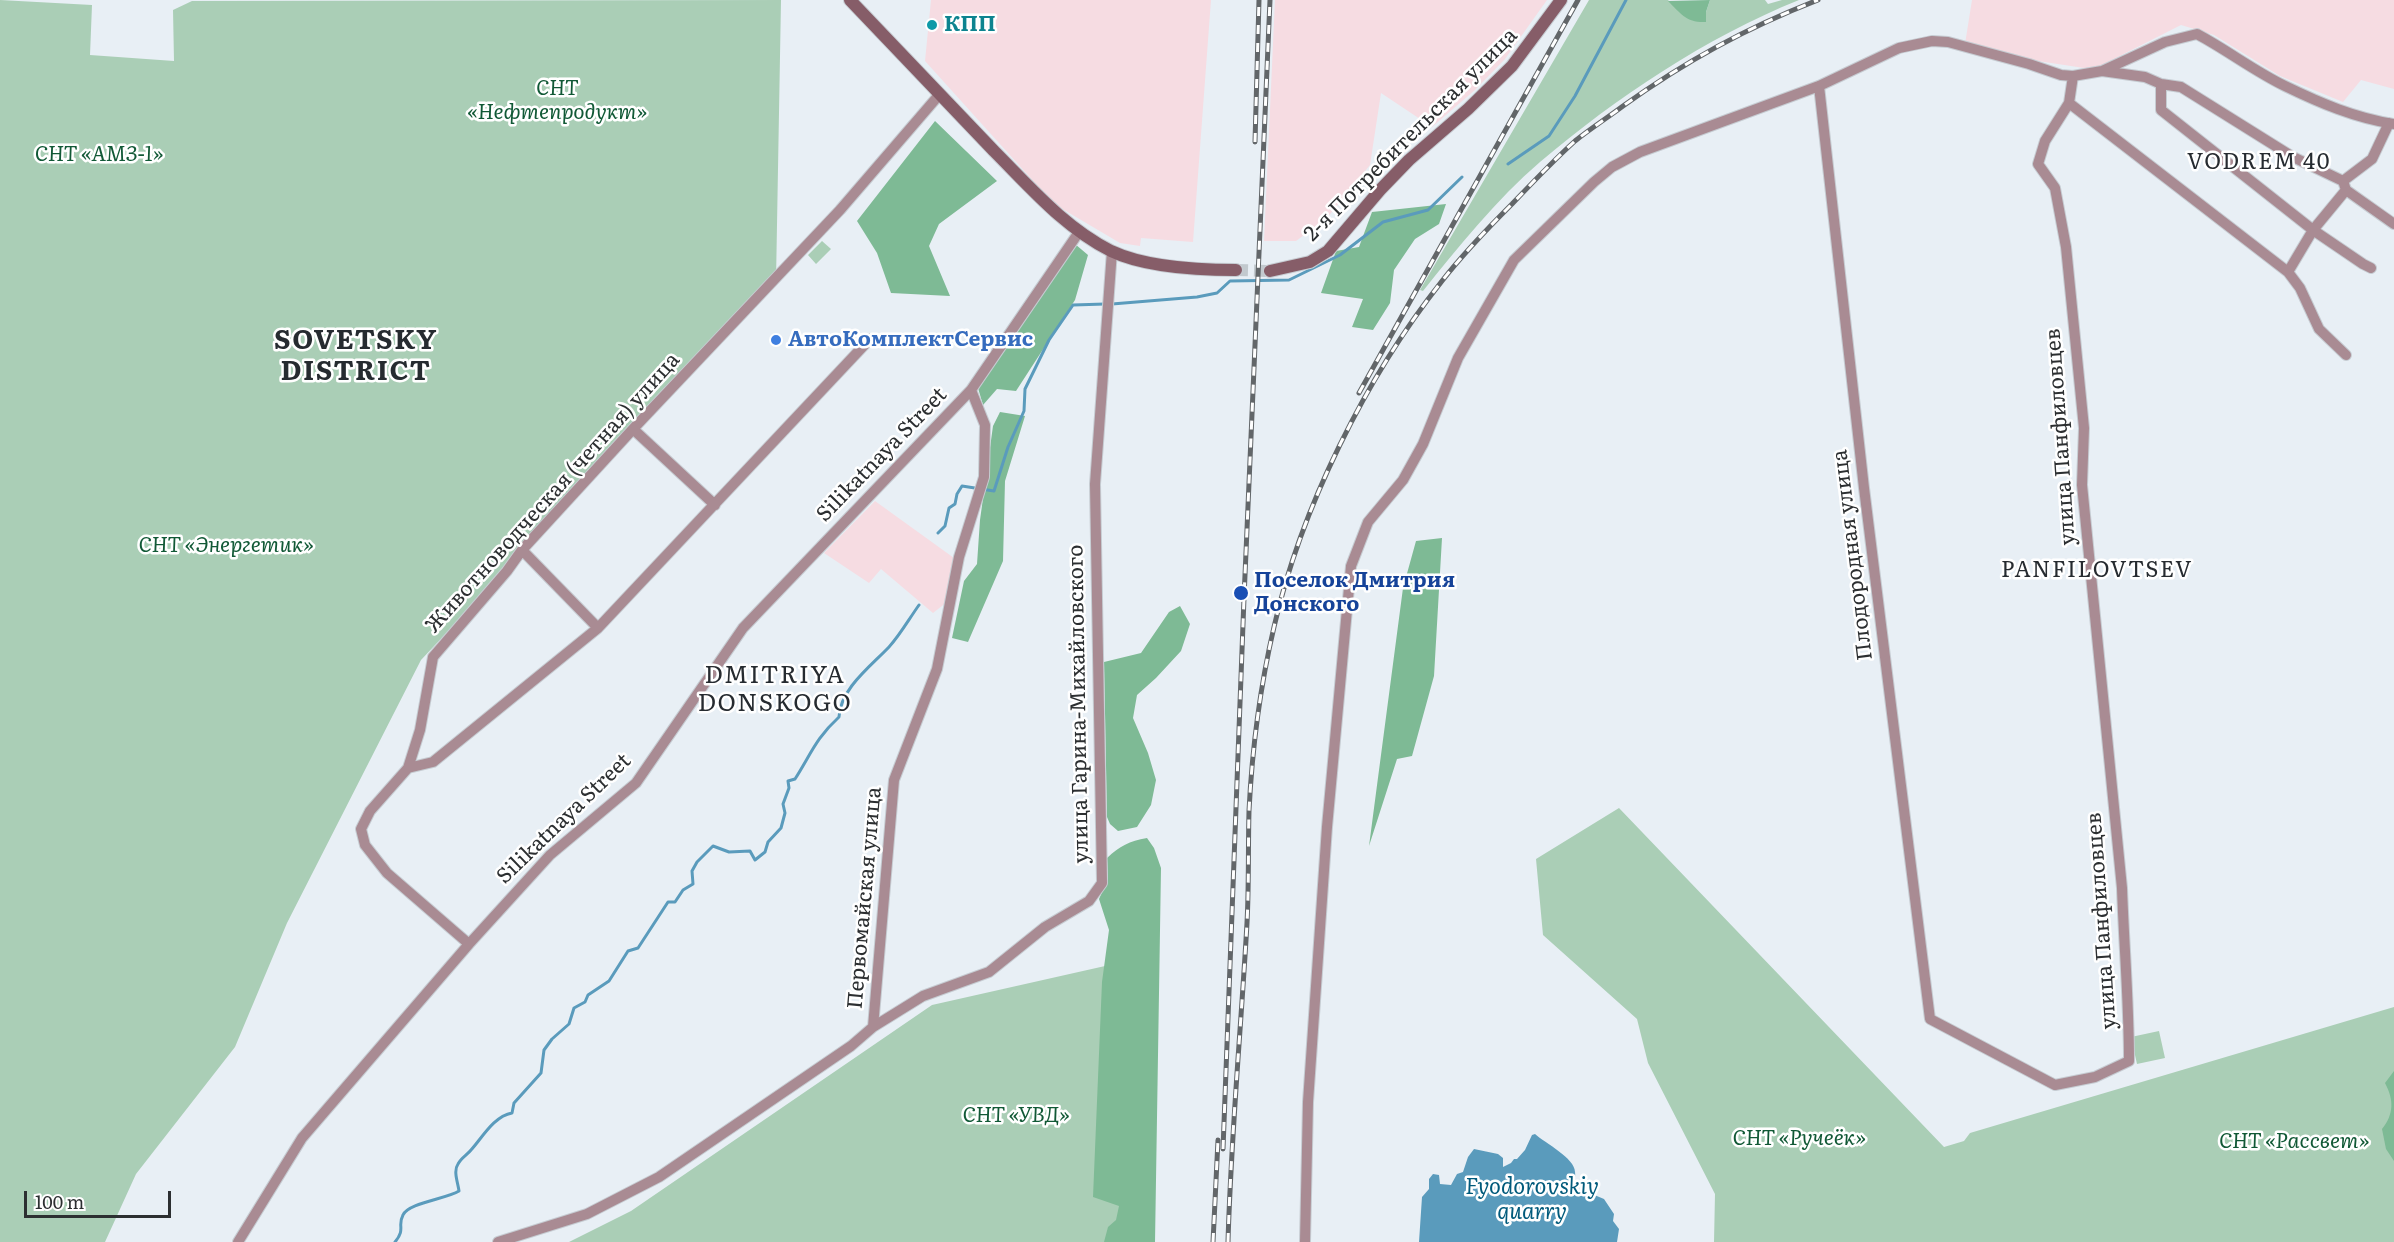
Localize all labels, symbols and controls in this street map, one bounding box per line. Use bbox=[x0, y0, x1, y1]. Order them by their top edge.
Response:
place label: КПП bbox=[944, 12, 996, 38]
marker: КПП bbox=[925, 18, 939, 32]
street label: 2-я Потребительская улица bbox=[1299, 23, 1523, 247]
park label: СНТ «Нефтепродукт» bbox=[467, 76, 647, 126]
park label: СНТ «АМЗ-1» bbox=[35, 142, 163, 168]
district label: VODREM 40 bbox=[2187, 150, 2331, 176]
district label: SOVETSKY DISTRICT bbox=[274, 325, 438, 388]
place label: АвтоКомплектСервис bbox=[788, 327, 1033, 353]
street label: улица Панфиловцев bbox=[2041, 328, 2081, 546]
marker: АвтоКомплектСервис bbox=[769, 333, 783, 347]
street label: Животноводческая (четная) улица bbox=[421, 348, 685, 638]
street label: Silikatnaya Street bbox=[812, 383, 952, 527]
street label: Плодородная улица bbox=[1828, 448, 1878, 662]
park label: СНТ «Энергетик» bbox=[139, 533, 313, 559]
street label: улица Гарина-Михайловского bbox=[1064, 544, 1094, 864]
district label: PANFILOVTSEV bbox=[2001, 558, 2193, 584]
place label: Поселок Дмитрия Донского bbox=[1254, 568, 1455, 618]
marker: Поселок Дмитрия Донского bbox=[1232, 584, 1250, 602]
district label: DMITRIYA DONSKOGO bbox=[698, 662, 852, 718]
street label: Silikatnaya Street bbox=[492, 749, 636, 889]
street label: Первомайская улица bbox=[843, 786, 887, 1010]
street label: улица Панфиловцев bbox=[2082, 812, 2122, 1030]
park label: СНТ «УВД» bbox=[963, 1103, 1069, 1129]
park label: СНТ «Ручеёк» bbox=[1732, 1126, 1866, 1152]
park label: СНТ «Рассвет» bbox=[2219, 1129, 2369, 1155]
water label: Fyodorovskiy quarry bbox=[1465, 1175, 1599, 1226]
scale bar bbox=[27, 1179, 174, 1217]
text: 100 m bbox=[35, 1188, 84, 1215]

